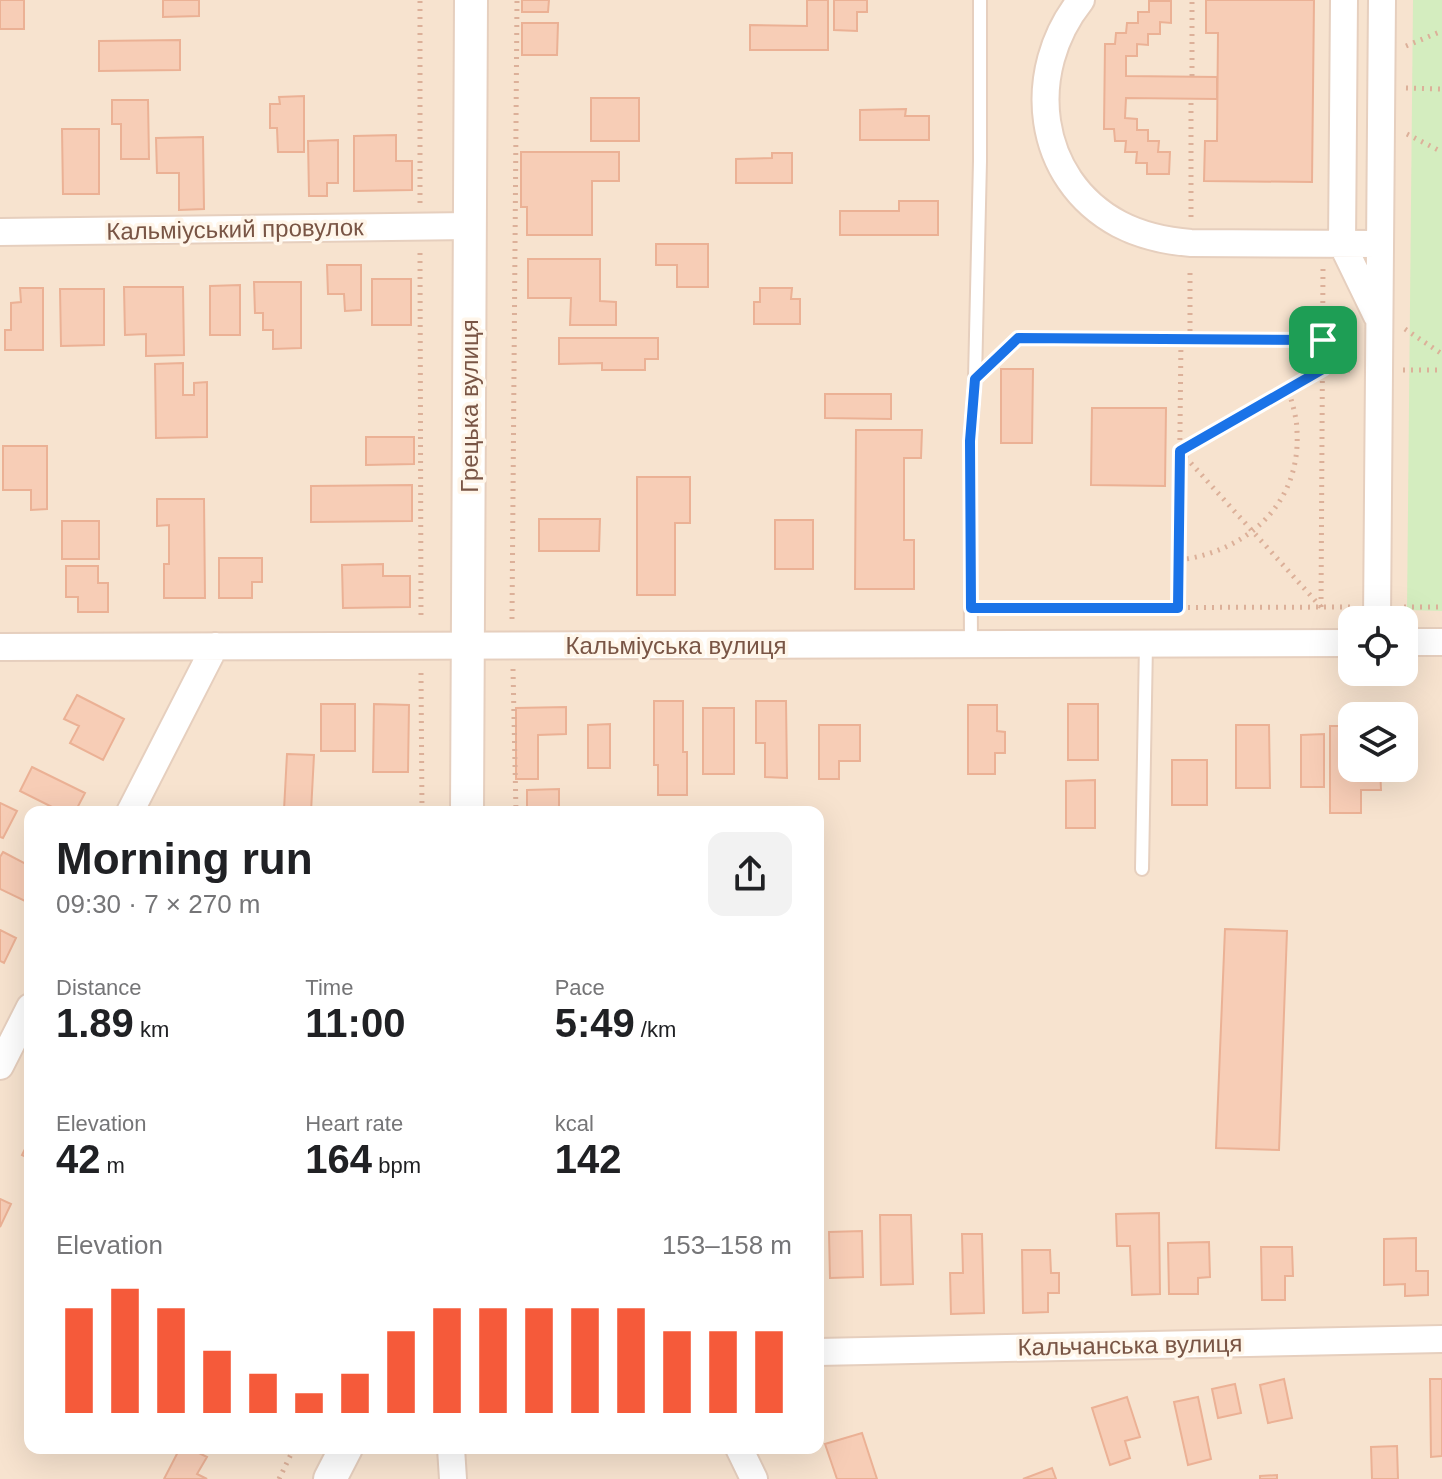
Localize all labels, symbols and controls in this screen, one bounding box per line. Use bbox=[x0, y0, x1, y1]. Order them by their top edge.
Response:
street label: Кальміуський провулок bbox=[106, 213, 364, 245]
pin bbox=[1289, 306, 1357, 374]
icon: arrive bbox=[1301, 318, 1345, 362]
street label: Грецька вулиця bbox=[456, 319, 483, 493]
map controls bbox=[1338, 606, 1418, 782]
button: locate bbox=[1338, 606, 1418, 686]
street label: Кальміуська вулиця bbox=[566, 632, 786, 659]
button: layers bbox=[1338, 702, 1418, 782]
button: share bbox=[708, 832, 792, 916]
text: Morning run bbox=[56, 834, 313, 883]
text: 09:30 · 7 × 270 m bbox=[56, 889, 261, 919]
text: Distance bbox=[56, 975, 142, 1000]
text: Time bbox=[305, 975, 353, 1000]
text: Pace bbox=[555, 975, 605, 1000]
text: 1.89 bbox=[56, 1001, 134, 1045]
text: 11:00 bbox=[305, 1001, 405, 1045]
text: 5:49 bbox=[555, 1001, 635, 1045]
text: km bbox=[134, 1017, 169, 1042]
text: /km bbox=[635, 1017, 676, 1042]
text: Elevation bbox=[56, 1111, 147, 1136]
text: Heart rate bbox=[305, 1111, 403, 1136]
text: kcal bbox=[555, 1111, 594, 1136]
text: 42 bbox=[56, 1137, 101, 1181]
text: 164 bbox=[305, 1137, 372, 1181]
text: 142 bbox=[555, 1137, 621, 1181]
text: m bbox=[101, 1153, 125, 1178]
text: bpm bbox=[372, 1153, 421, 1178]
text: Elevation bbox=[56, 1230, 163, 1260]
text: 153–158 m bbox=[662, 1230, 792, 1260]
street label: Кальчанська вулиця bbox=[1017, 1330, 1243, 1360]

